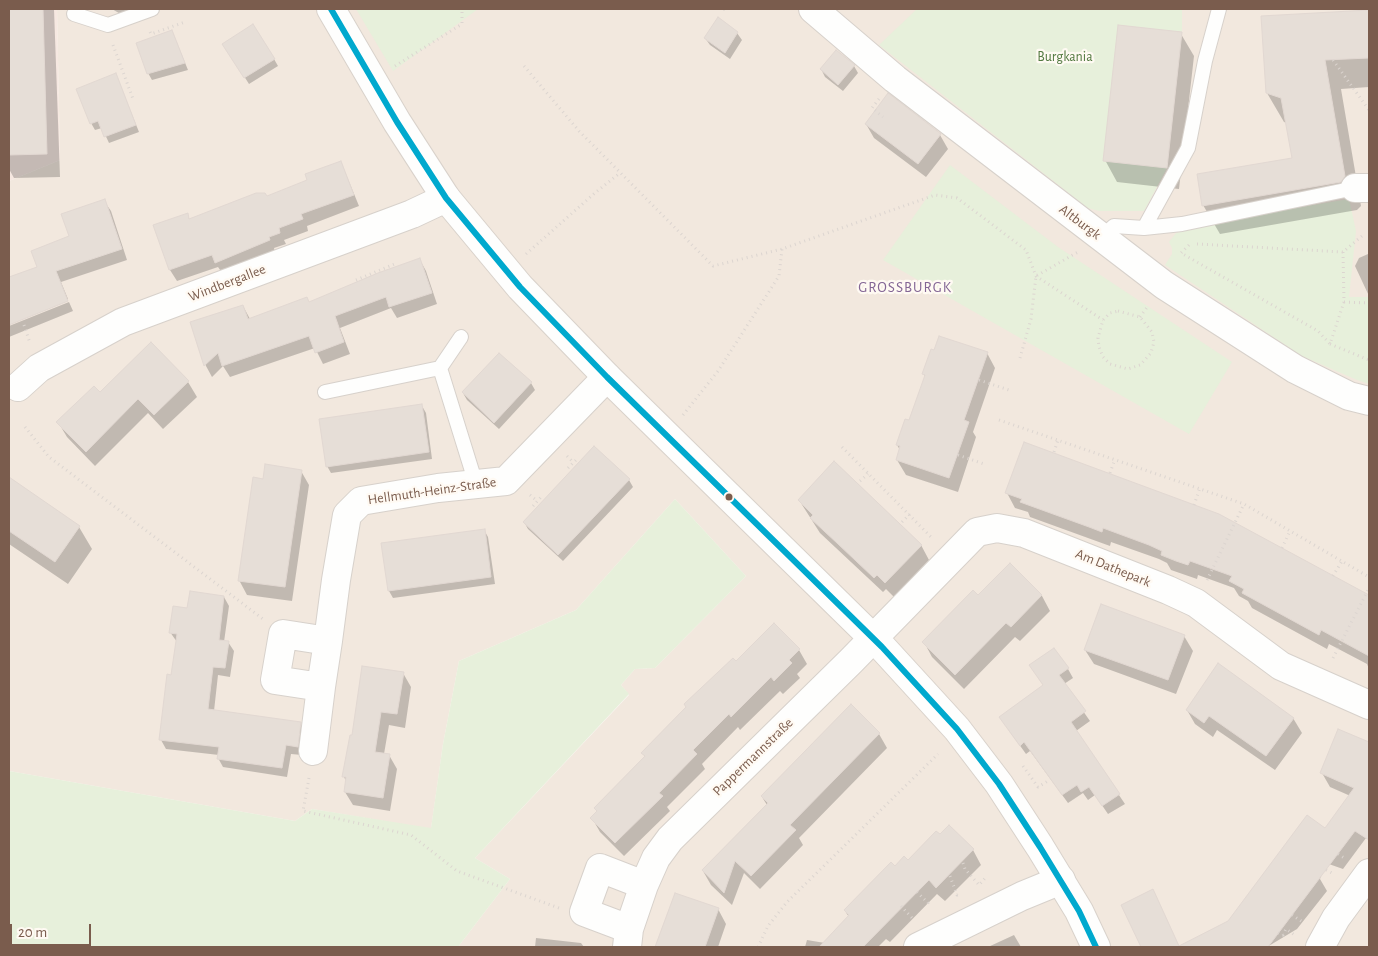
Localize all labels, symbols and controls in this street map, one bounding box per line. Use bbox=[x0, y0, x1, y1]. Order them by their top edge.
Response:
park label: Burgkania bbox=[1037, 49, 1093, 65]
street label: Altburgk bbox=[1056, 201, 1104, 243]
street label: Windbergallee bbox=[186, 261, 268, 305]
district label: GROSSBURGK bbox=[857, 278, 953, 296]
street label: Hellmuth-Heinz-Straße bbox=[367, 474, 497, 508]
unlabelled marker bbox=[724, 492, 734, 502]
street label: Am Dathepark bbox=[1073, 545, 1153, 591]
street label: Pappermannstraße bbox=[709, 714, 797, 800]
scale bar bbox=[12, 914, 94, 946]
text: 20 m bbox=[18, 925, 47, 940]

